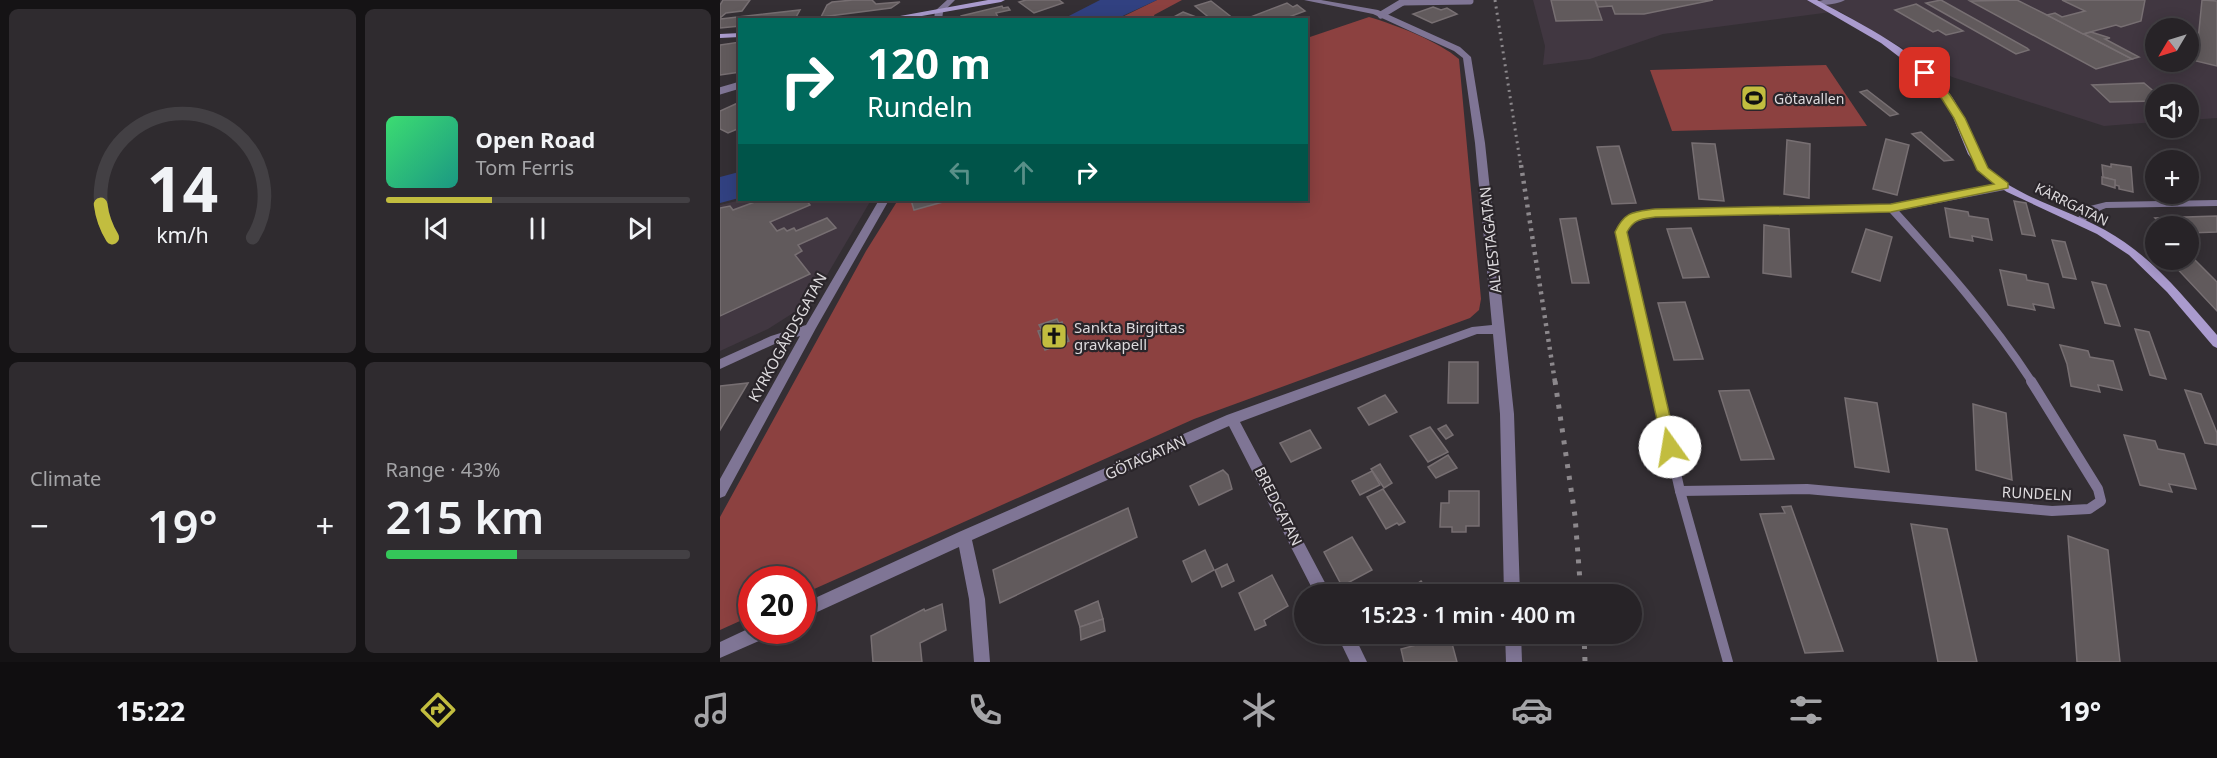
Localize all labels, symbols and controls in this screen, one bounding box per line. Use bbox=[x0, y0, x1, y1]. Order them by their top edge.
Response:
north arrow bbox=[2145, 18, 2199, 72]
map controls bbox=[2145, 18, 2199, 270]
text: 120 m bbox=[867, 34, 991, 91]
icon: right bbox=[768, 42, 846, 120]
pin bbox=[1899, 47, 1950, 98]
icon: arrive bbox=[1908, 56, 1941, 89]
sports icon: Götavallen bbox=[1739, 83, 1769, 113]
button: sound bbox=[2145, 84, 2199, 138]
text: Rundeln bbox=[867, 88, 973, 125]
place label: Götavallen bbox=[1774, 89, 1844, 108]
text: Open Road bbox=[476, 124, 595, 154]
text: 14 bbox=[147, 145, 218, 230]
button: + bbox=[2145, 150, 2199, 204]
text: Tom Ferris bbox=[476, 154, 574, 181]
icon: left bbox=[944, 156, 977, 189]
icon: ahead bbox=[1007, 156, 1040, 189]
icon: right bbox=[1070, 156, 1103, 189]
street label: KÄRRGATAN bbox=[2032, 178, 2112, 230]
street label: ALVESTAGATAN bbox=[1474, 186, 1506, 294]
icon: previous bbox=[420, 212, 453, 245]
icon: pause bbox=[521, 212, 554, 245]
icon: next bbox=[623, 212, 656, 245]
button: − bbox=[2145, 216, 2199, 270]
text: km/h bbox=[156, 220, 209, 249]
street label: KYRKOGÅRDSGATAN bbox=[743, 269, 831, 405]
place label: Sankta Birgittas gravkapell bbox=[1074, 317, 1185, 354]
church icon: Sankta Birgittas gravkapell bbox=[1039, 321, 1069, 351]
position arrow bbox=[1638, 415, 1702, 479]
street label: GÖTAGATAN bbox=[1101, 430, 1189, 484]
text: Range · 43% bbox=[386, 456, 500, 483]
street label: BREDGATAN bbox=[1251, 463, 1307, 549]
text: Climate bbox=[30, 465, 101, 492]
street label: RUNDELN bbox=[2001, 481, 2073, 505]
text: 215 km bbox=[386, 486, 544, 547]
text: 19° bbox=[147, 495, 218, 556]
text: − bbox=[30, 503, 49, 548]
text: + bbox=[316, 503, 335, 548]
speed limit sign: 20 bbox=[738, 566, 816, 644]
text: 15:23 · 1 min · 400 m bbox=[1360, 599, 1576, 629]
icon: directions bbox=[417, 689, 459, 731]
icon: music bbox=[691, 689, 733, 731]
icon: phone bbox=[964, 689, 1006, 731]
icon: climate bbox=[1238, 689, 1280, 731]
icon: car bbox=[1511, 689, 1553, 731]
icon: filters bbox=[1785, 689, 1827, 731]
text: 15:22 bbox=[116, 692, 185, 729]
text: 19° bbox=[2059, 692, 2101, 729]

